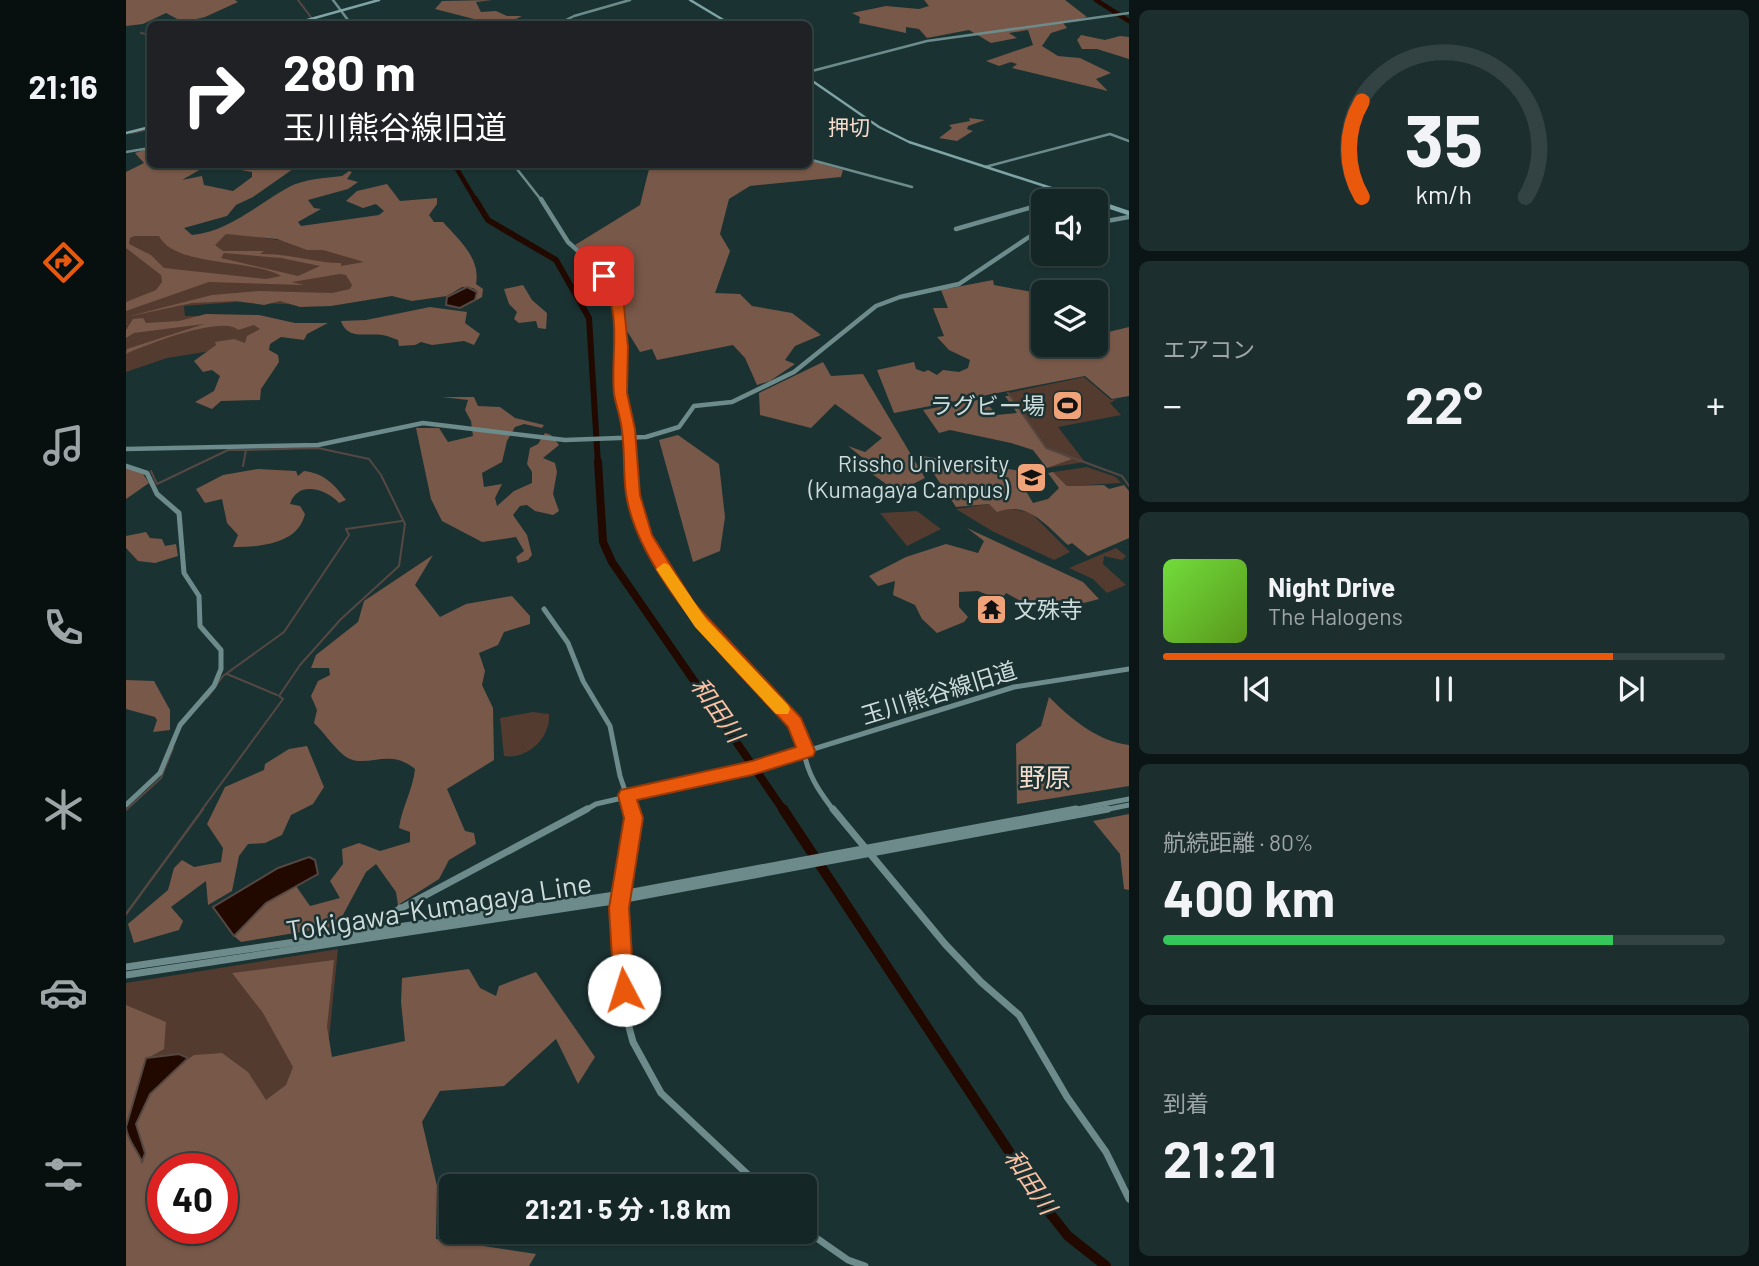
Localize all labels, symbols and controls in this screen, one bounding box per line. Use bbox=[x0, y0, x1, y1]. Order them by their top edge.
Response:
text: 280 m bbox=[283, 42, 416, 101]
icon: right bbox=[168, 49, 259, 140]
text: 21:16 bbox=[28, 67, 98, 105]
text: 35 bbox=[1405, 94, 1483, 182]
text: 玉川熊谷線旧道 bbox=[283, 107, 507, 145]
district label: 押切 bbox=[828, 114, 870, 139]
text: km/h bbox=[1416, 178, 1472, 208]
map controls bbox=[1031, 189, 1108, 357]
button: sound bbox=[1031, 189, 1108, 266]
icon: directions bbox=[39, 238, 88, 287]
pin bbox=[574, 246, 634, 306]
icon: arrive bbox=[585, 257, 623, 295]
button: layers bbox=[1031, 280, 1108, 357]
text: エアコン bbox=[1163, 335, 1255, 363]
text: 22° bbox=[1405, 372, 1483, 434]
text: − bbox=[1163, 381, 1182, 427]
text: + bbox=[1706, 381, 1725, 427]
sports icon: ラグビー場 bbox=[1051, 389, 1085, 423]
place label: ラグビー場 bbox=[930, 391, 1045, 419]
icon: music bbox=[39, 421, 88, 470]
place label: Rissho University (Kumagaya Campus) bbox=[808, 449, 1010, 503]
school or university icon: Rissho University (Kumagaya Campus) bbox=[1015, 460, 1049, 494]
text: Night Drive bbox=[1268, 571, 1395, 602]
temple icon: 文殊寺 bbox=[974, 593, 1008, 627]
place label: 文殊寺 bbox=[1014, 595, 1083, 623]
text: The Halogens bbox=[1268, 602, 1403, 630]
icon: phone bbox=[39, 603, 88, 652]
street label: 玉川熊谷線旧道 bbox=[858, 655, 1020, 729]
icon: previous bbox=[1238, 670, 1276, 708]
icon: pause bbox=[1425, 670, 1463, 708]
icon: next bbox=[1612, 670, 1650, 708]
water label: 和田川 bbox=[686, 671, 752, 749]
district label: 野原 bbox=[1019, 761, 1071, 792]
icon: climate bbox=[39, 785, 88, 834]
text: 航続距離 · 80% bbox=[1163, 828, 1314, 856]
street label: Tokigawa-Kumagaya Line bbox=[284, 865, 594, 947]
text: 400 km bbox=[1163, 865, 1335, 927]
position arrow bbox=[587, 953, 661, 1027]
icon: car bbox=[39, 968, 88, 1017]
text: 到着 bbox=[1163, 1089, 1209, 1117]
text: 21:21 bbox=[1163, 1126, 1276, 1188]
water label: 和田川 bbox=[999, 1143, 1065, 1222]
icon: filters bbox=[39, 1150, 88, 1199]
speed limit sign: 40 bbox=[147, 1153, 238, 1244]
text: 21:21 · 5 分 · 1.8 km bbox=[525, 1193, 731, 1224]

